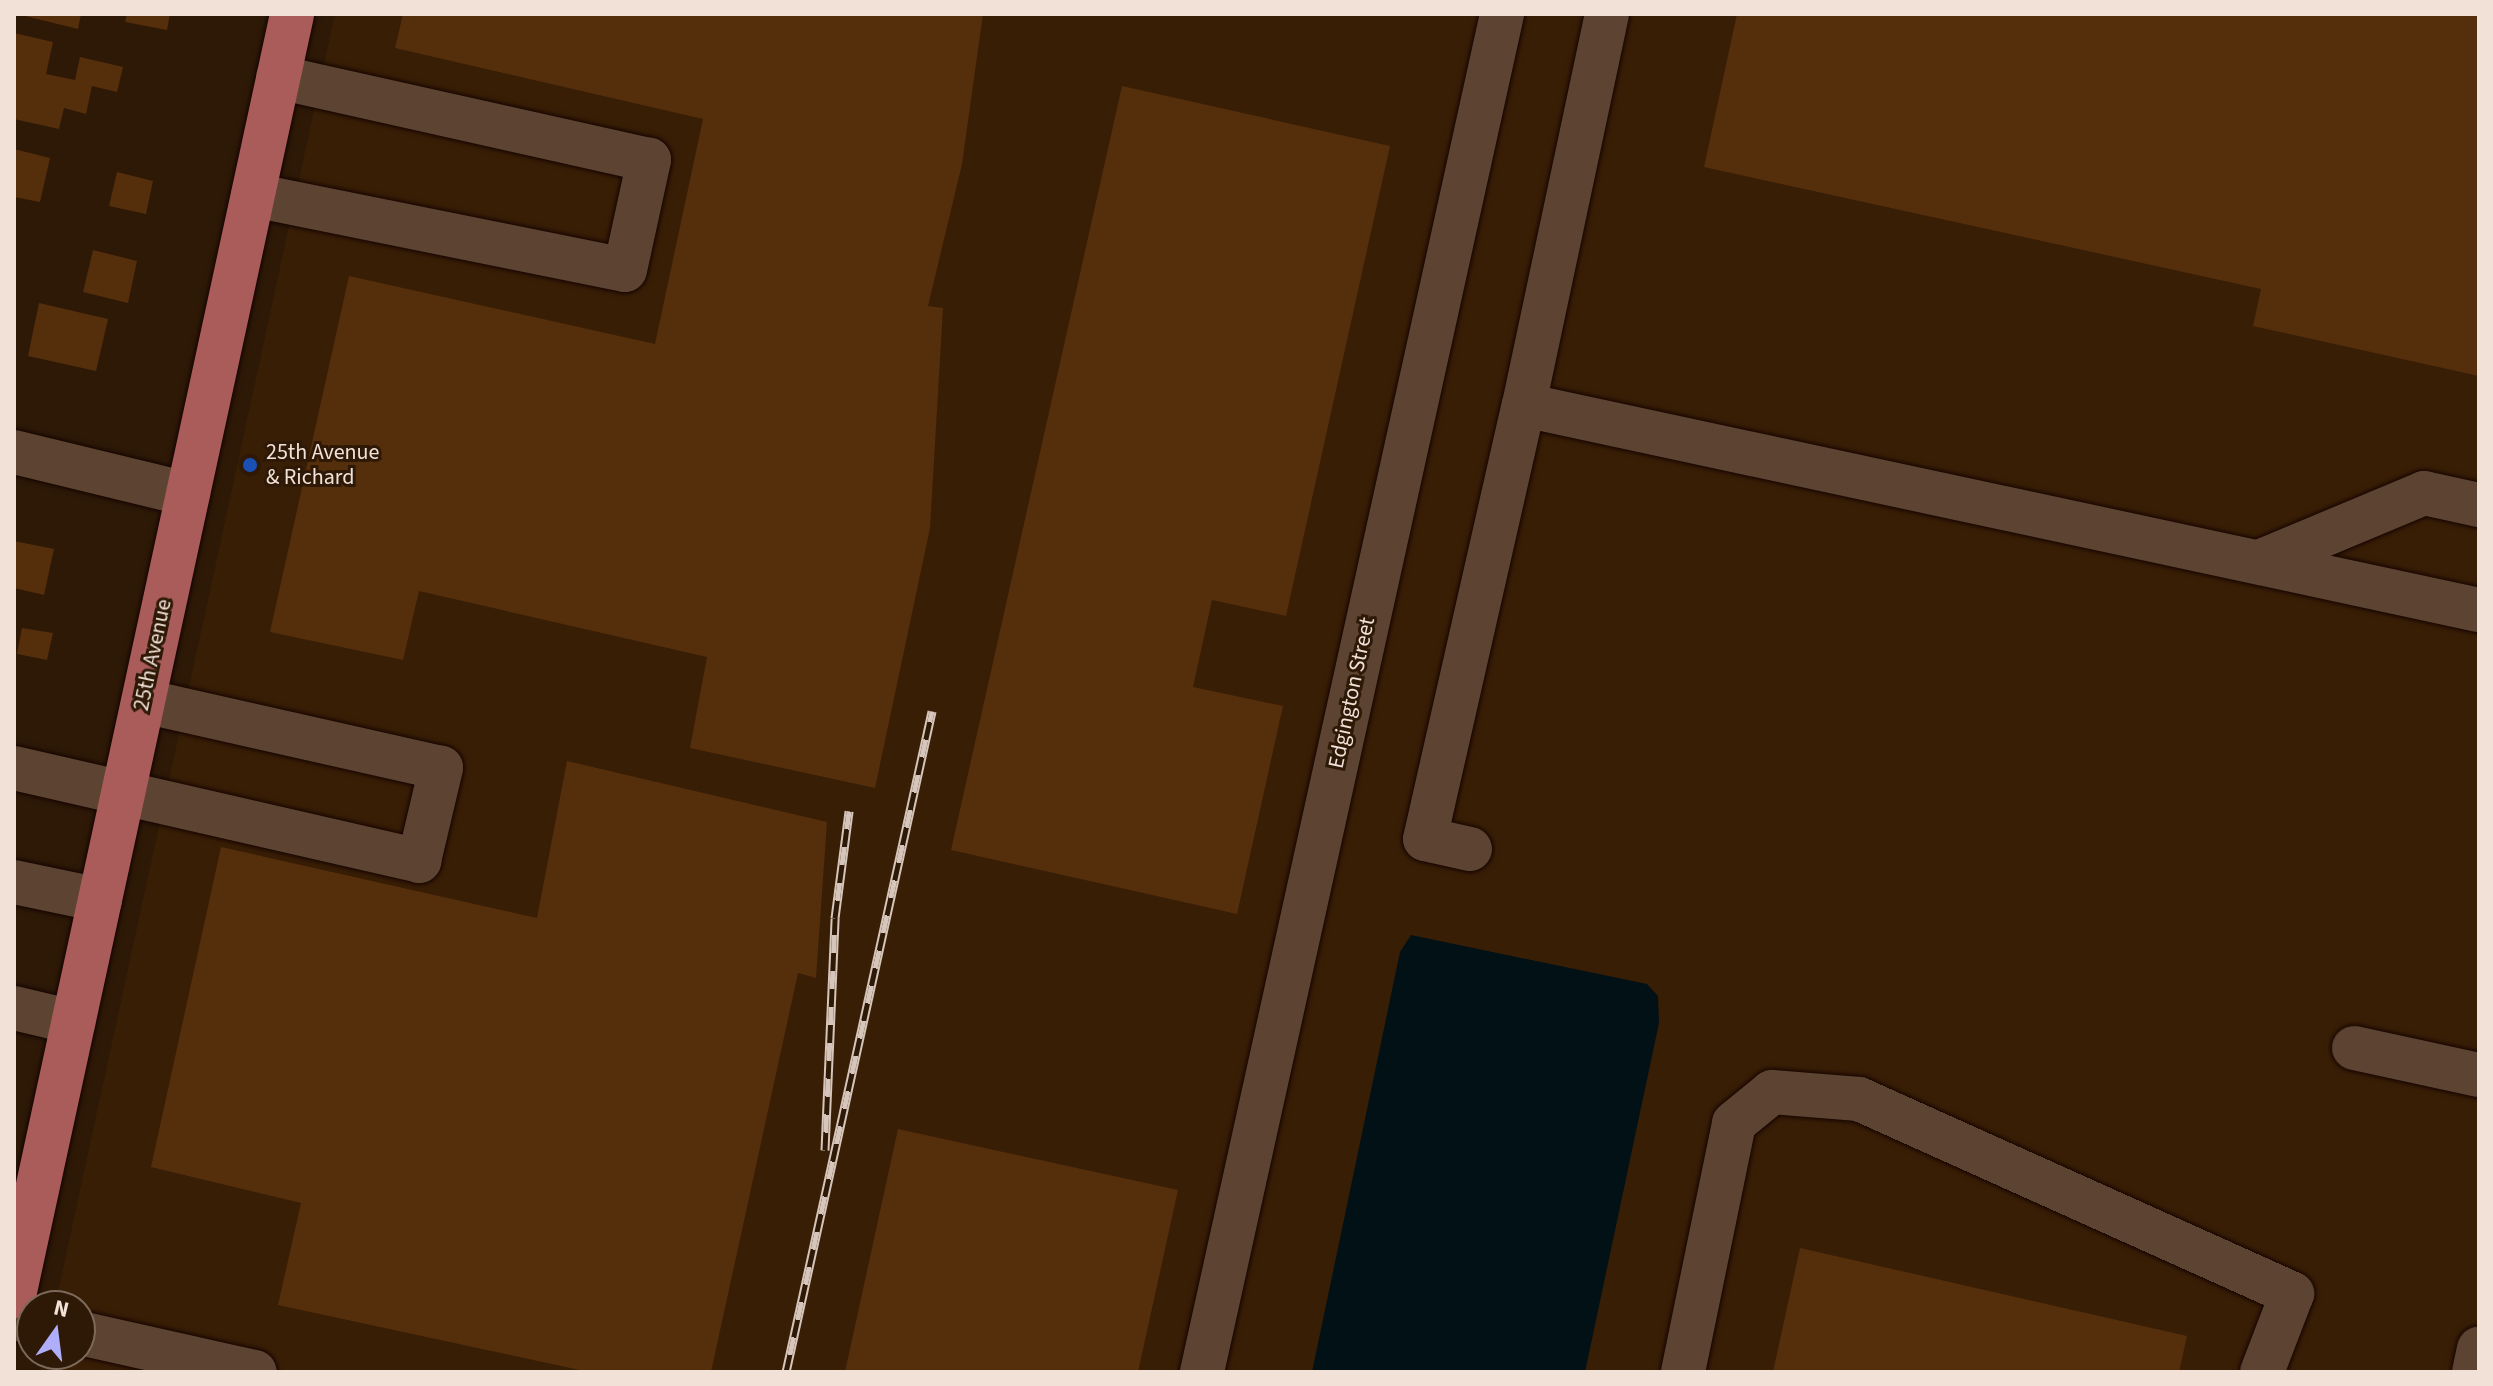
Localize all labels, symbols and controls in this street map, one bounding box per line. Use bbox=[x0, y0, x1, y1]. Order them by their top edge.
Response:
place label: 25th Avenue & Richard bbox=[266, 439, 379, 490]
marker: 25th Avenue & Richard bbox=[241, 456, 259, 474]
street label: 25th Avenue bbox=[128, 597, 178, 713]
street label: Edgington Street bbox=[1323, 615, 1381, 771]
north arrow bbox=[16, 1290, 96, 1370]
text: N bbox=[50, 1291, 72, 1326]

